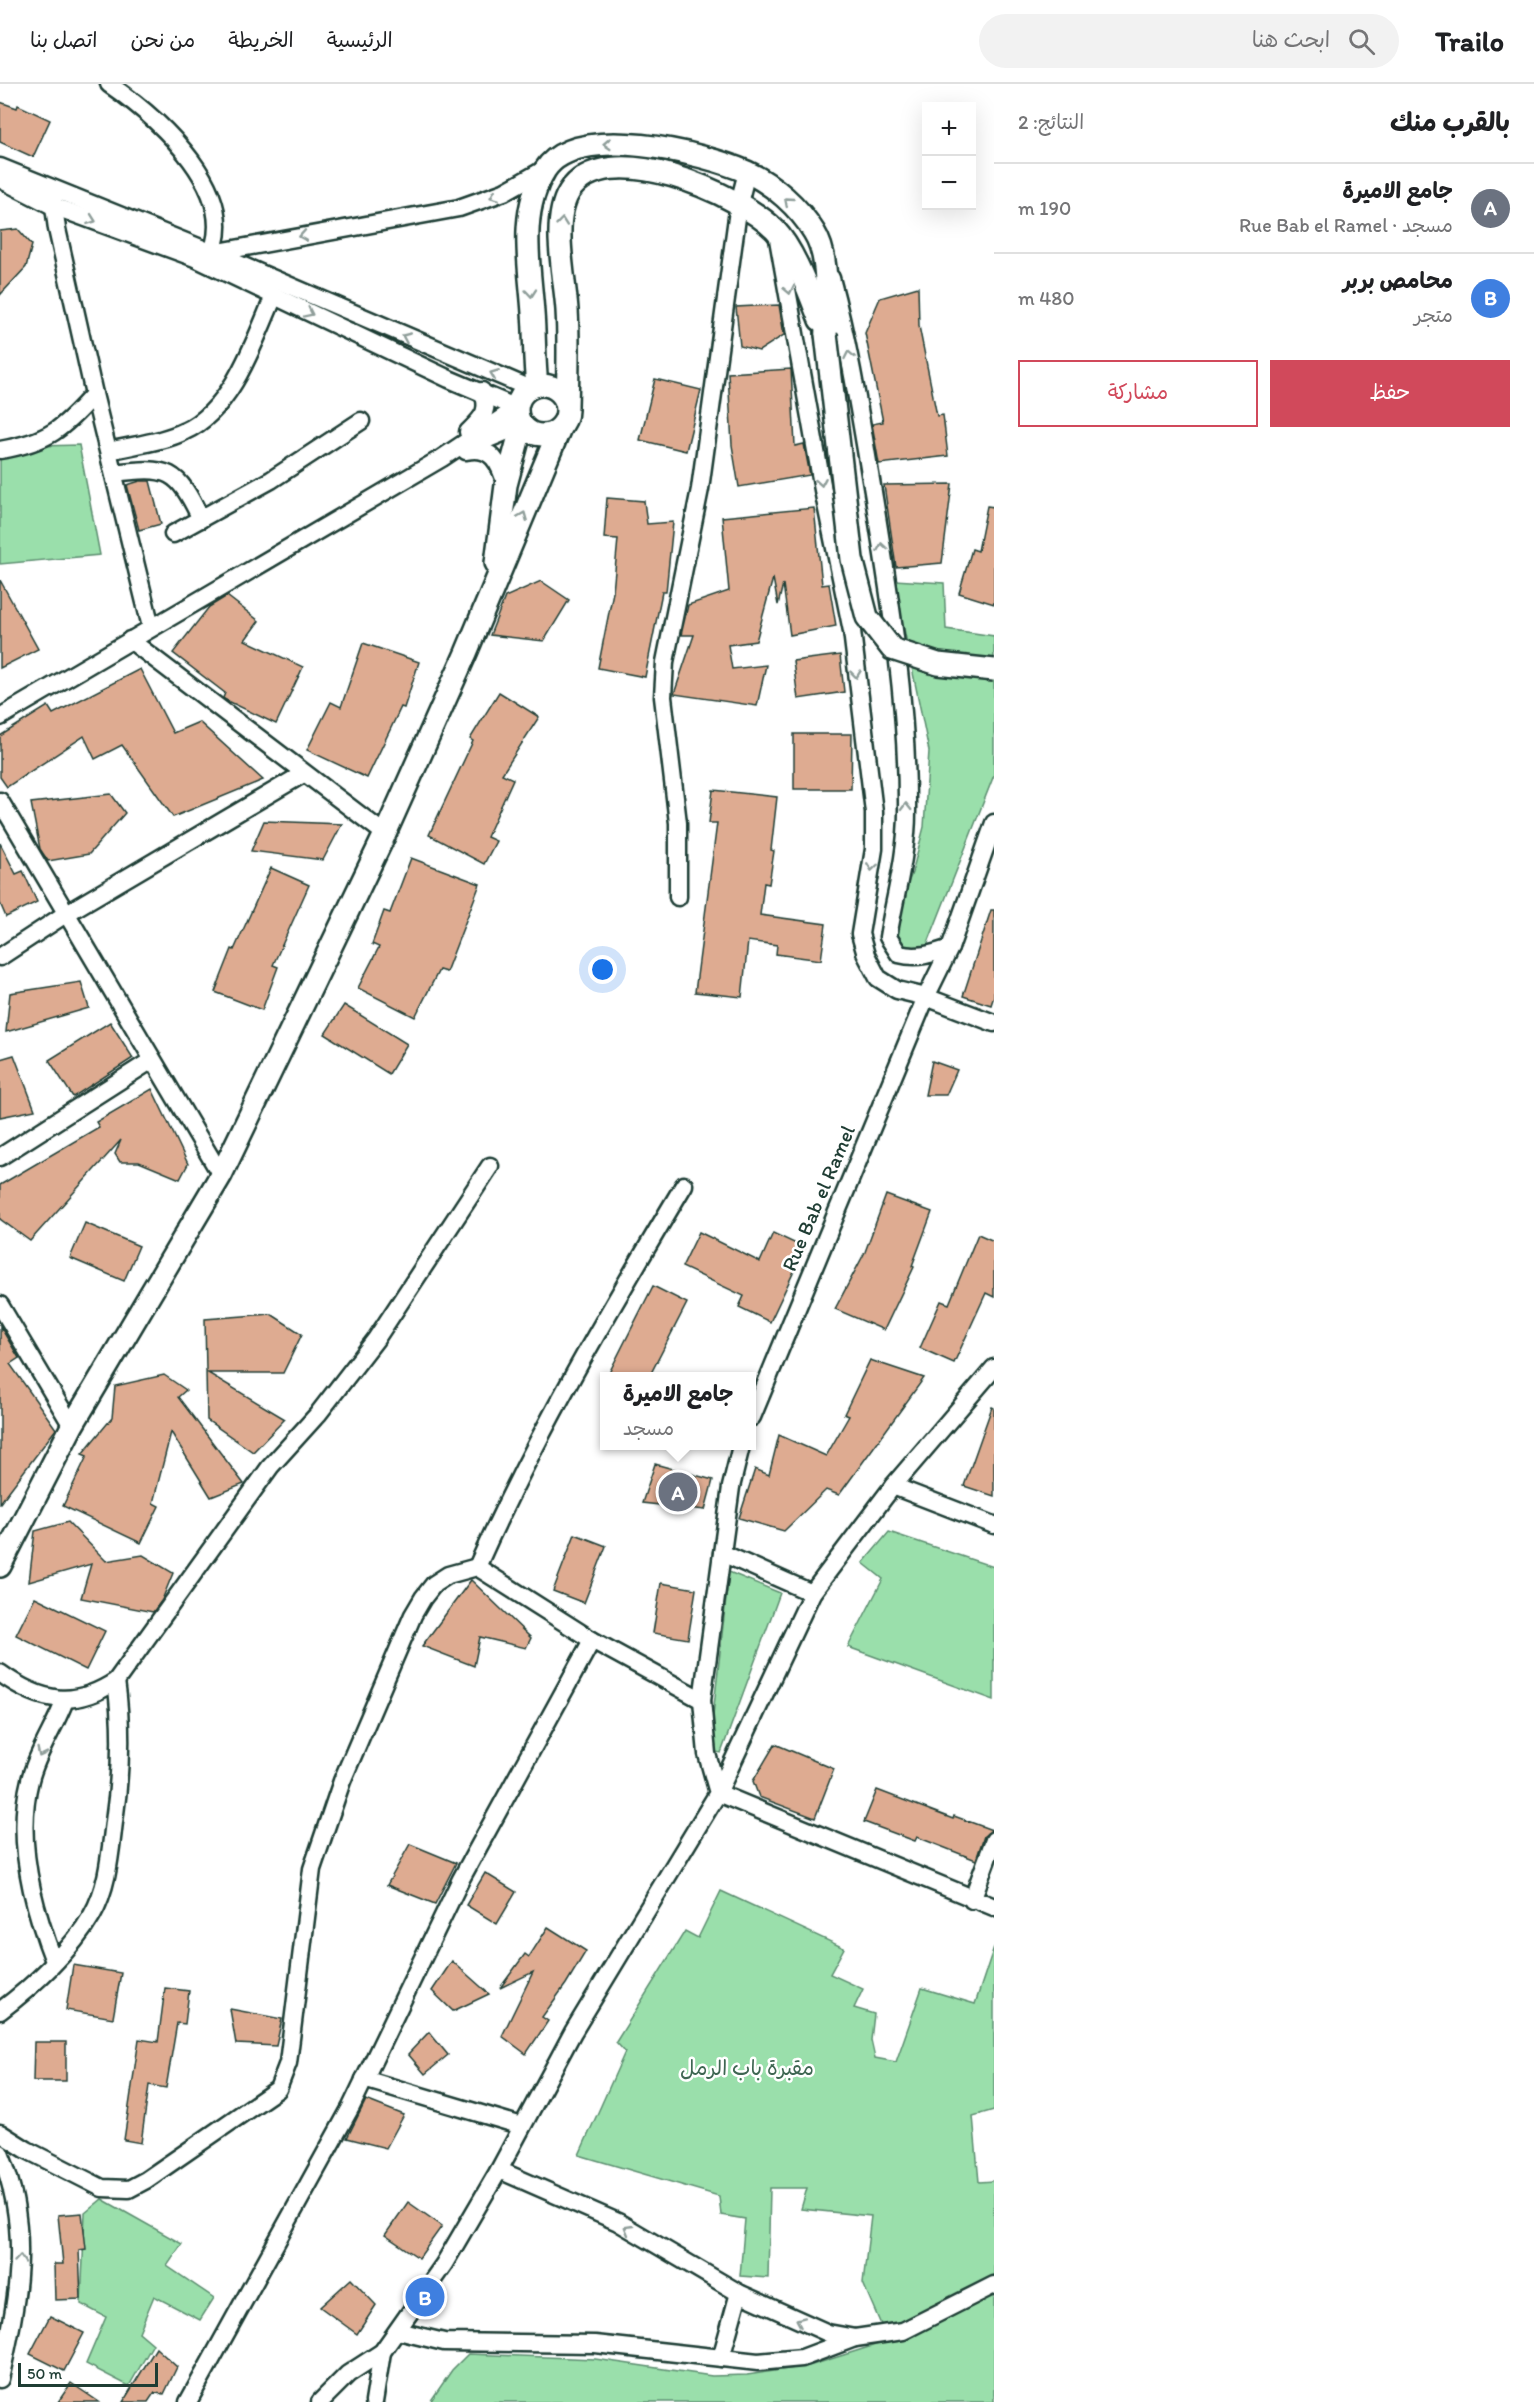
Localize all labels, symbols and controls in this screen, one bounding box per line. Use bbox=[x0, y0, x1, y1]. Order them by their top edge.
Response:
search box bbox=[979, 14, 1399, 68]
text: Trailo bbox=[1435, 24, 1504, 58]
icon: search bbox=[1345, 25, 1378, 58]
text: ابحث هنا bbox=[1252, 26, 1330, 53]
text: اتصل بنا bbox=[30, 27, 98, 52]
text: من نحن bbox=[131, 27, 195, 52]
text: الخريطة bbox=[228, 27, 294, 52]
text: الرئيسية bbox=[327, 27, 393, 52]
map controls bbox=[922, 102, 976, 210]
button: + bbox=[922, 102, 976, 156]
text: بالقرب منك bbox=[1390, 106, 1510, 138]
text: النتائج: 2 bbox=[1018, 110, 1084, 134]
one-way arrow bbox=[602, 138, 611, 151]
button: − bbox=[922, 156, 976, 210]
text: جامع الاميرة bbox=[1342, 177, 1453, 204]
one-way arrow bbox=[489, 189, 500, 201]
text: 190 m bbox=[1018, 196, 1071, 220]
text: A bbox=[1484, 196, 1497, 220]
one-way arrow bbox=[784, 197, 795, 208]
one-way arrow bbox=[86, 213, 96, 226]
text: مسجد · Rue Bab el Ramel bbox=[1239, 213, 1453, 237]
one-way arrow bbox=[555, 217, 568, 226]
one-way arrow bbox=[299, 229, 309, 242]
text: محامص بربر bbox=[1343, 267, 1453, 294]
one-way arrow bbox=[782, 284, 795, 294]
text: 480 m bbox=[1018, 286, 1075, 310]
text: B bbox=[1484, 286, 1497, 310]
one-way arrow bbox=[524, 288, 537, 297]
text: متجر bbox=[1414, 303, 1453, 327]
one-way arrow bbox=[303, 305, 314, 317]
one-way arrow bbox=[401, 332, 412, 344]
one-way arrow bbox=[843, 351, 856, 361]
button: مشاركة bbox=[1018, 360, 1258, 427]
button: حفظ bbox=[1270, 360, 1510, 427]
one-way arrow bbox=[490, 369, 501, 381]
one-way arrow bbox=[814, 477, 827, 487]
one-way arrow bbox=[516, 511, 528, 522]
one-way arrow bbox=[876, 543, 889, 553]
one-way arrow bbox=[850, 669, 862, 678]
one-way arrow bbox=[900, 802, 913, 811]
one-way arrow bbox=[866, 863, 878, 872]
your location bbox=[588, 955, 617, 984]
street label: Rue Bab el Ramel bbox=[776, 1121, 860, 1275]
popup bbox=[600, 1372, 756, 1450]
text: جامع الاميرة bbox=[623, 1380, 733, 1407]
text: مسجد bbox=[623, 1416, 674, 1440]
pin: A bbox=[658, 1470, 698, 1514]
one-way arrow bbox=[36, 1746, 48, 1757]
park label: مقبرة باب الرمل bbox=[680, 2055, 814, 2081]
one-way arrow bbox=[624, 2224, 635, 2236]
one-way arrow bbox=[13, 2254, 26, 2263]
pin: B bbox=[406, 2274, 444, 2320]
one-way arrow bbox=[795, 2316, 806, 2328]
scale bar bbox=[18, 2360, 158, 2388]
text: 50 m bbox=[27, 2364, 62, 2383]

